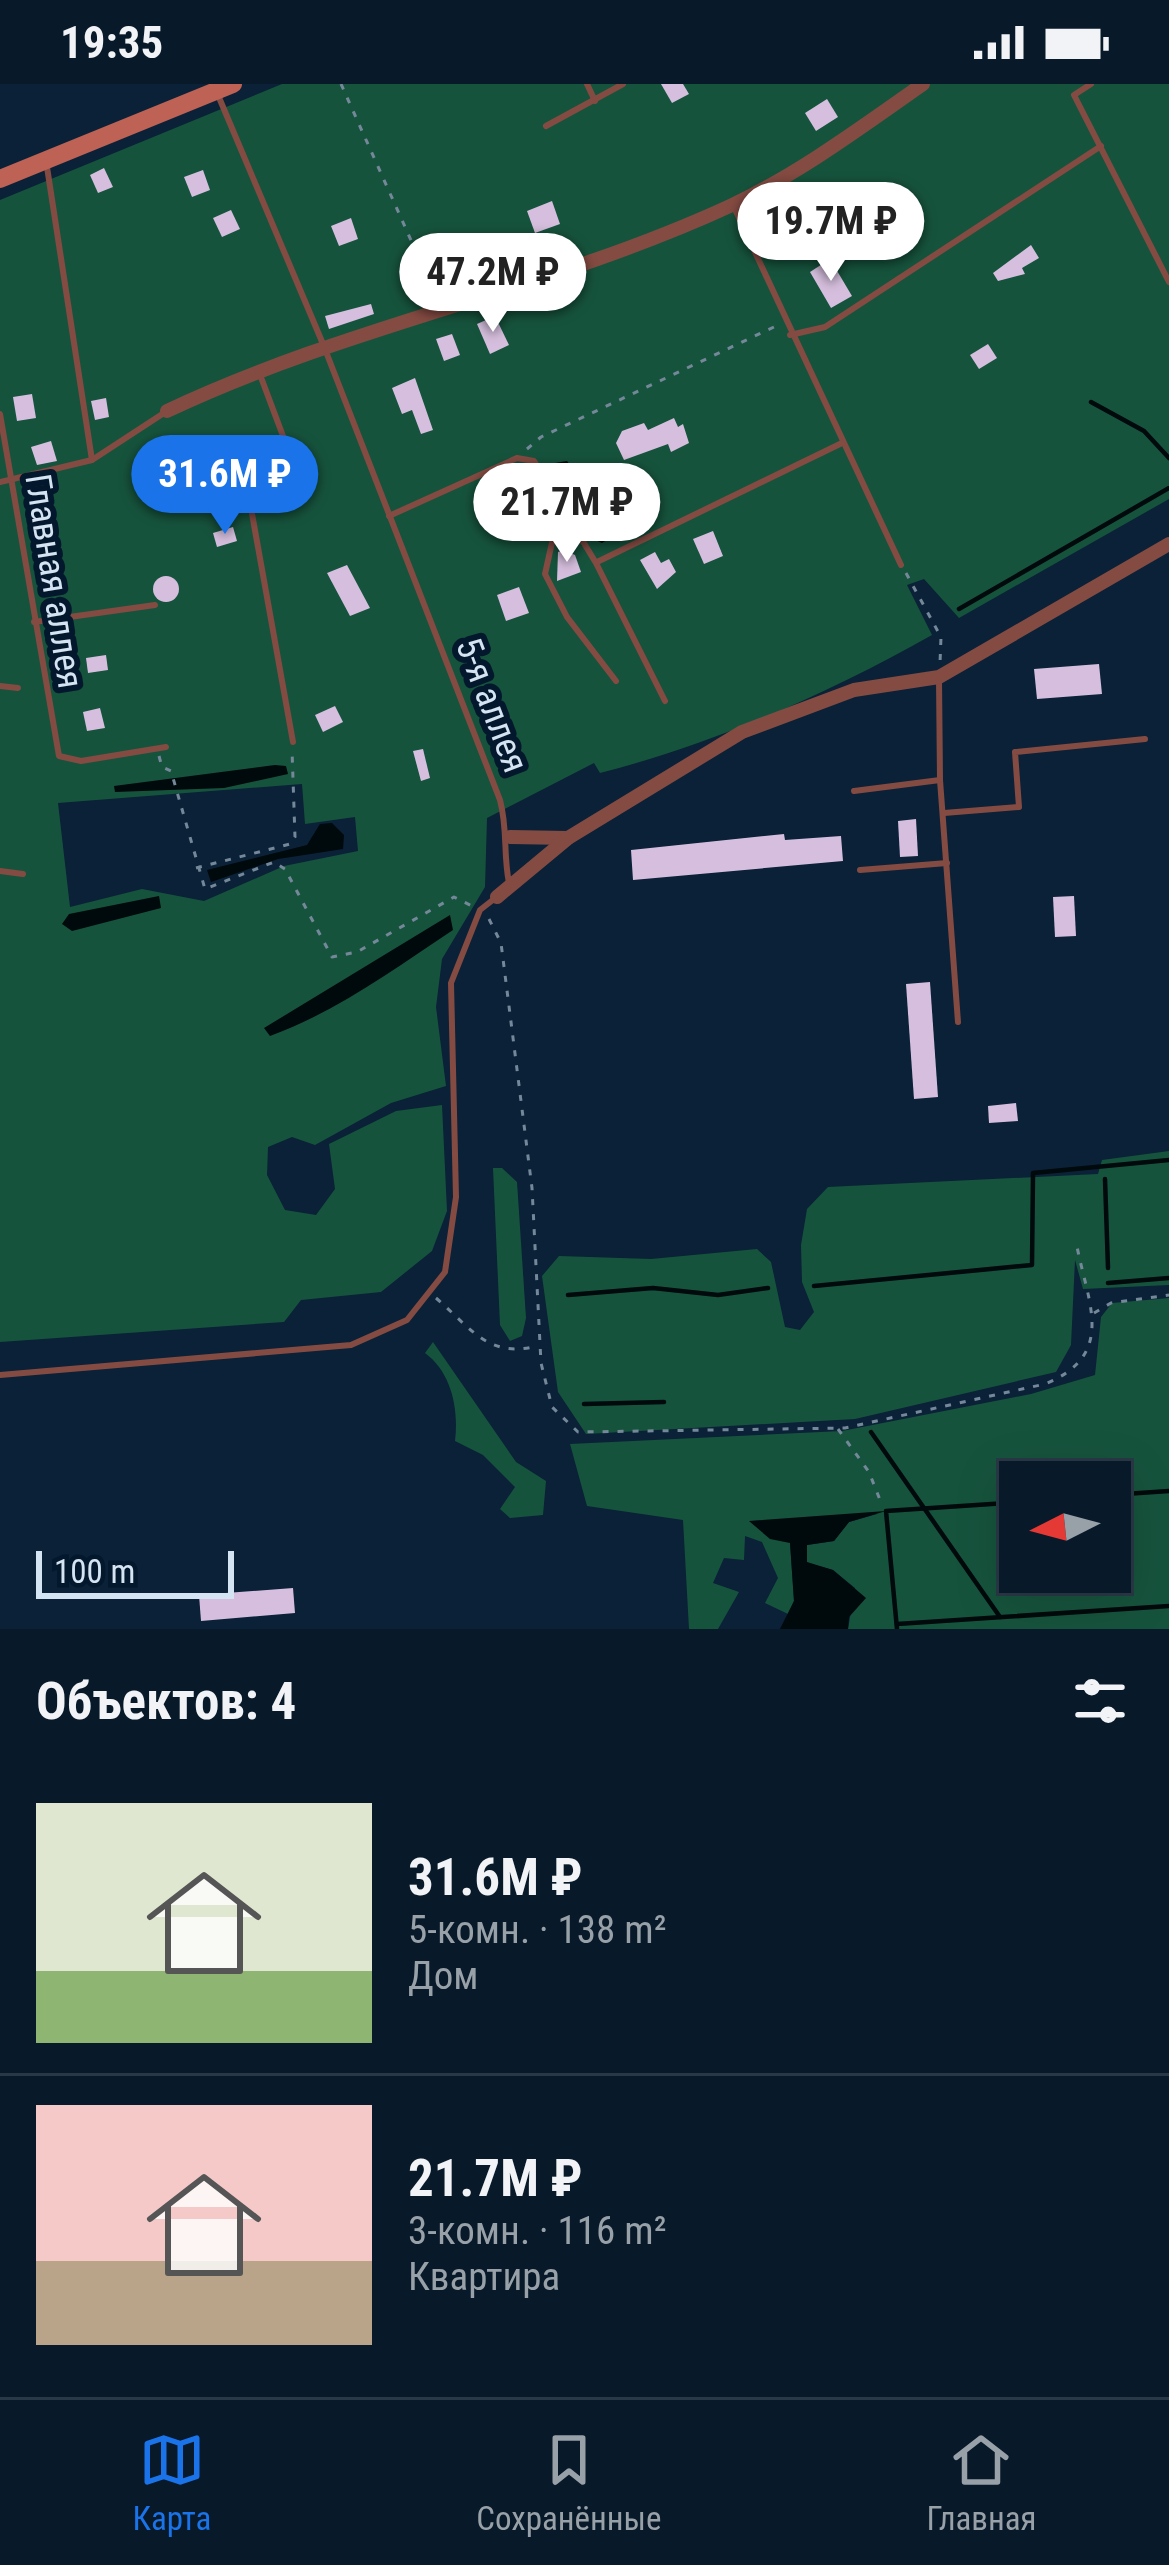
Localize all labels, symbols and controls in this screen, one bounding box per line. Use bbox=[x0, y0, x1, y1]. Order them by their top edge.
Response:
text: 19:35 bbox=[60, 16, 163, 69]
pin: 19.7M ₽ bbox=[720, 182, 942, 284]
text: 19.7M ₽ bbox=[764, 198, 898, 244]
pin: 47.2M ₽ bbox=[382, 233, 604, 335]
text: 47.2M ₽ bbox=[426, 249, 560, 295]
pin: 31.6M ₽ bbox=[114, 435, 336, 537]
text: 31.6M ₽ bbox=[158, 451, 292, 497]
pin: 21.7M ₽ bbox=[456, 463, 678, 565]
street label: Главная аллея bbox=[16, 471, 92, 691]
text: 21.7M ₽ bbox=[500, 479, 634, 525]
street label: 5-я аллея bbox=[447, 632, 537, 778]
north arrow bbox=[999, 1461, 1131, 1593]
map controls bbox=[999, 1461, 1131, 1593]
scale bar bbox=[36, 1545, 234, 1598]
text: 100 m bbox=[54, 1552, 135, 1591]
icon: filters bbox=[1067, 1668, 1133, 1734]
text: Объектов: 4 bbox=[36, 1672, 296, 1731]
text: 31.6M ₽ bbox=[408, 1848, 583, 1907]
icon: home bbox=[132, 1851, 276, 1995]
text: 5-комн. · 138 m² bbox=[408, 1907, 667, 1953]
text: Дом bbox=[408, 1953, 479, 1999]
text: 21.7M ₽ bbox=[408, 2149, 583, 2208]
icon: home bbox=[132, 2153, 276, 2297]
text: 3-комн. · 116 m² bbox=[408, 2208, 667, 2254]
text: Квартира bbox=[408, 2254, 560, 2300]
tab: Карта bbox=[132, 2427, 211, 2538]
tab: Сохранённые bbox=[476, 2427, 662, 2538]
tab: Главная bbox=[926, 2427, 1037, 2538]

